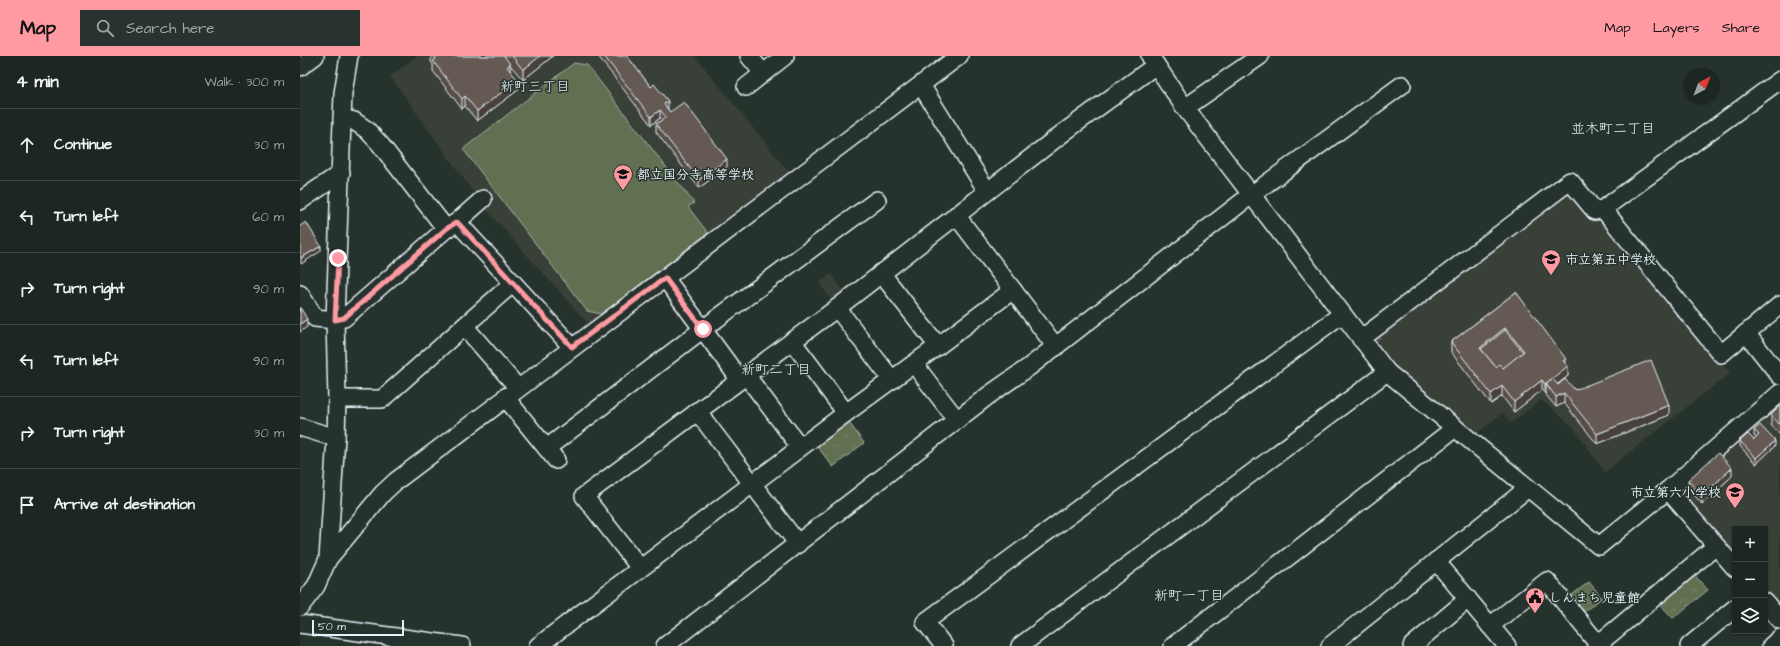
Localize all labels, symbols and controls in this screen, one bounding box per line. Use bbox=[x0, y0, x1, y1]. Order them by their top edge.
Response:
search box bbox=[80, 10, 360, 46]
text: Map bbox=[20, 15, 56, 42]
icon: search bbox=[94, 17, 116, 39]
text: Search here bbox=[126, 18, 215, 39]
text: Map bbox=[1604, 18, 1631, 38]
text: Layers bbox=[1653, 18, 1700, 38]
text: Share bbox=[1722, 18, 1760, 38]
north arrow bbox=[1684, 68, 1720, 104]
text: 4 min bbox=[16, 70, 59, 94]
text: Walk · 300 m bbox=[205, 73, 284, 91]
district label: 新町三丁目 bbox=[500, 77, 570, 97]
district label: 並木町二丁目 bbox=[1571, 119, 1655, 139]
icon: ahead bbox=[16, 134, 38, 156]
text: Continue bbox=[54, 134, 112, 155]
text: 30 m bbox=[254, 136, 284, 154]
school or university icon: 都立国分寺高等学校 bbox=[612, 163, 634, 191]
place label: 都立国分寺高等学校 bbox=[636, 166, 754, 184]
icon: left bbox=[16, 206, 38, 228]
text: Turn left bbox=[54, 206, 118, 227]
text: 60 m bbox=[252, 208, 284, 226]
school or university icon: 市立第五中学校 bbox=[1540, 248, 1562, 276]
route end bbox=[329, 249, 347, 267]
place label: 市立第五中学校 bbox=[1565, 251, 1656, 269]
icon: right bbox=[16, 278, 38, 300]
text: Turn right bbox=[54, 278, 125, 299]
text: 90 m bbox=[253, 280, 284, 298]
route start bbox=[694, 320, 712, 338]
icon: left bbox=[16, 350, 38, 372]
text: Turn left bbox=[54, 350, 118, 371]
text: 90 m bbox=[253, 352, 284, 370]
district label: 新町二丁目 bbox=[741, 360, 811, 380]
icon: right bbox=[16, 422, 38, 444]
text: Turn right bbox=[54, 422, 125, 443]
text: 30 m bbox=[254, 424, 284, 442]
school or university icon: 市立第六小学校 bbox=[1724, 481, 1746, 509]
place label: 市立第六小学校 bbox=[1630, 484, 1721, 502]
icon: arrive bbox=[16, 494, 38, 516]
text: Arrive at destination bbox=[54, 494, 195, 515]
map controls bbox=[1732, 526, 1768, 634]
button: + bbox=[1732, 526, 1768, 562]
button: − bbox=[1732, 562, 1768, 598]
district label: 新町一丁目 bbox=[1154, 586, 1224, 606]
public building icon: しんまち児童館 bbox=[1524, 586, 1546, 614]
place label: しんまち児童館 bbox=[1549, 589, 1640, 607]
button: layers bbox=[1732, 598, 1768, 634]
scale bar bbox=[312, 618, 404, 637]
text: 50 m bbox=[318, 619, 346, 634]

